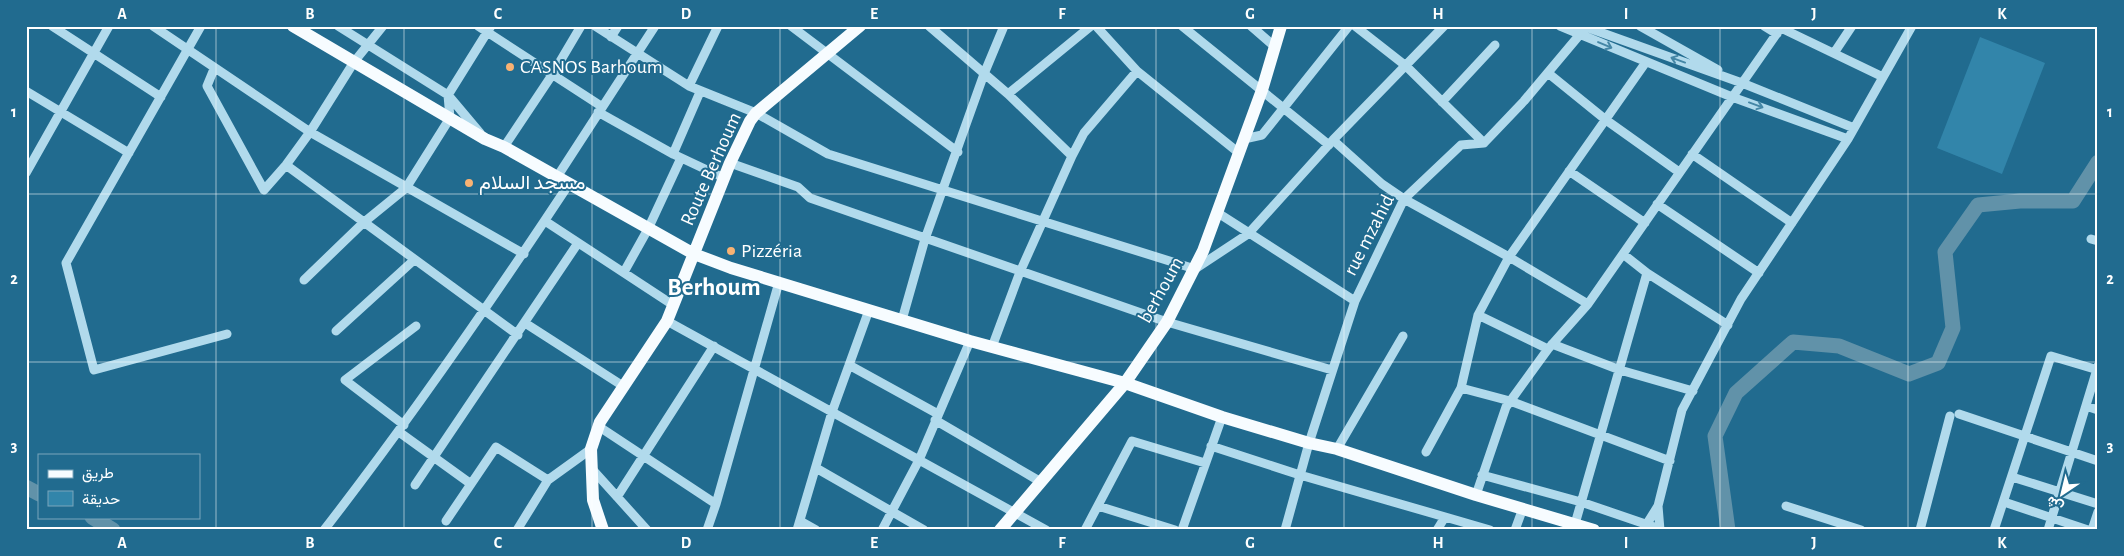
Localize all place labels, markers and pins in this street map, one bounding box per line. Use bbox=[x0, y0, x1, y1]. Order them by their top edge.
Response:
place label: CASNOS Barhoum bbox=[520, 57, 663, 77]
marker: CASNOS Barhoum bbox=[504, 61, 516, 73]
place label: مسجد السلام bbox=[479, 173, 585, 195]
marker: مسجد السلام bbox=[463, 177, 475, 189]
place label: Pizzéria bbox=[741, 241, 802, 261]
marker: Pizzéria bbox=[725, 245, 737, 257]

